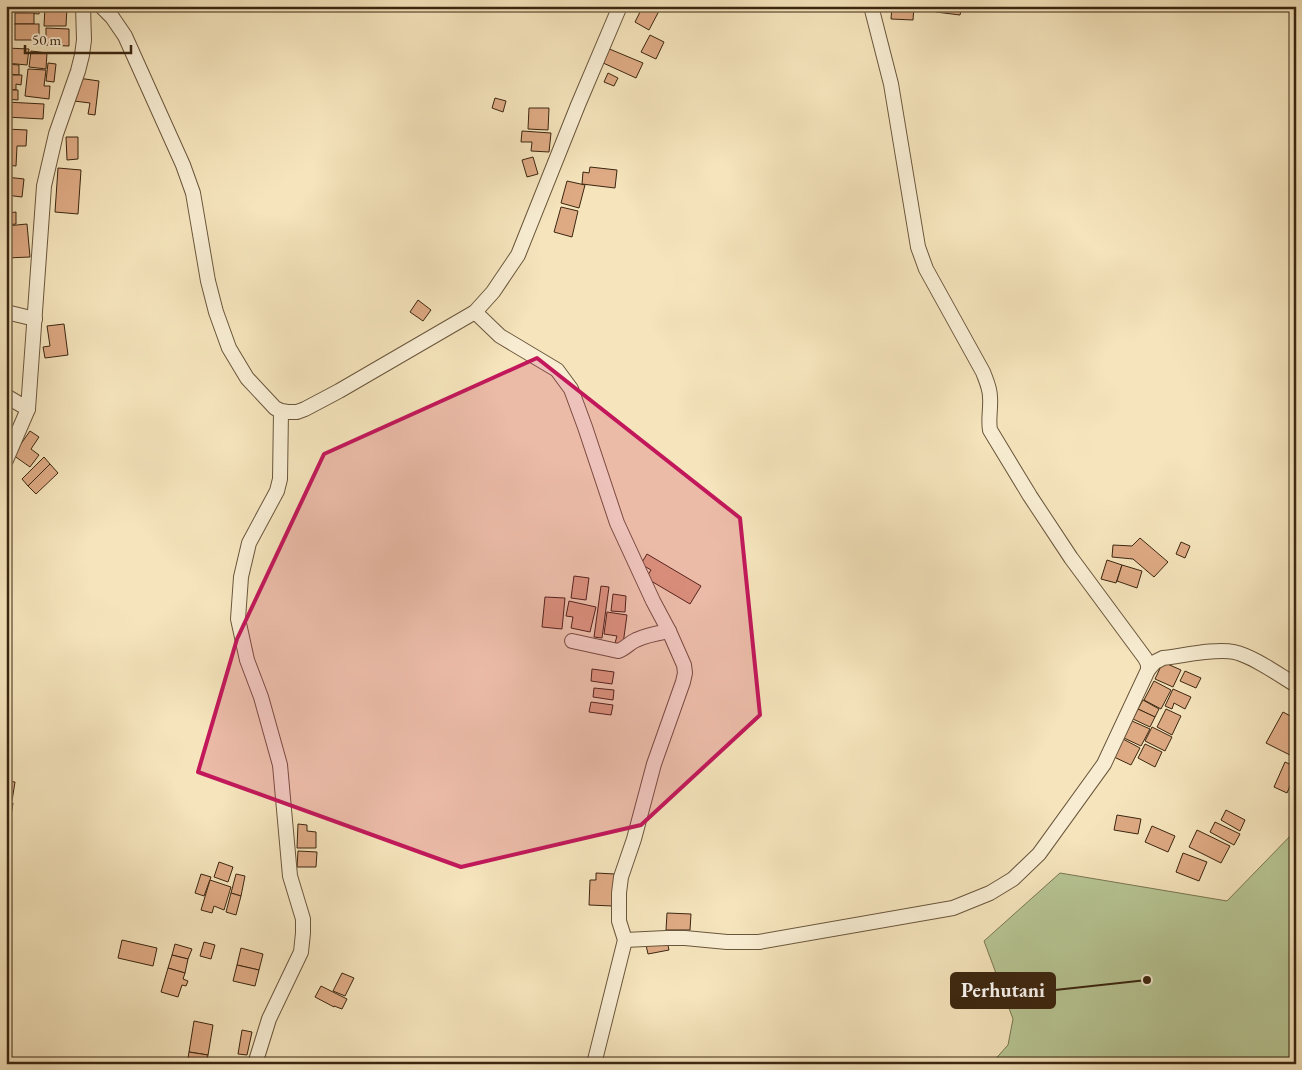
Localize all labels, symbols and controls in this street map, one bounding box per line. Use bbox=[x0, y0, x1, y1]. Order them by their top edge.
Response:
scale bar bbox=[25, 22, 131, 54]
text: 50 m bbox=[32, 30, 61, 49]
callout: Perhutani bbox=[951, 973, 1055, 1008]
text: Perhutani bbox=[961, 977, 1045, 1003]

